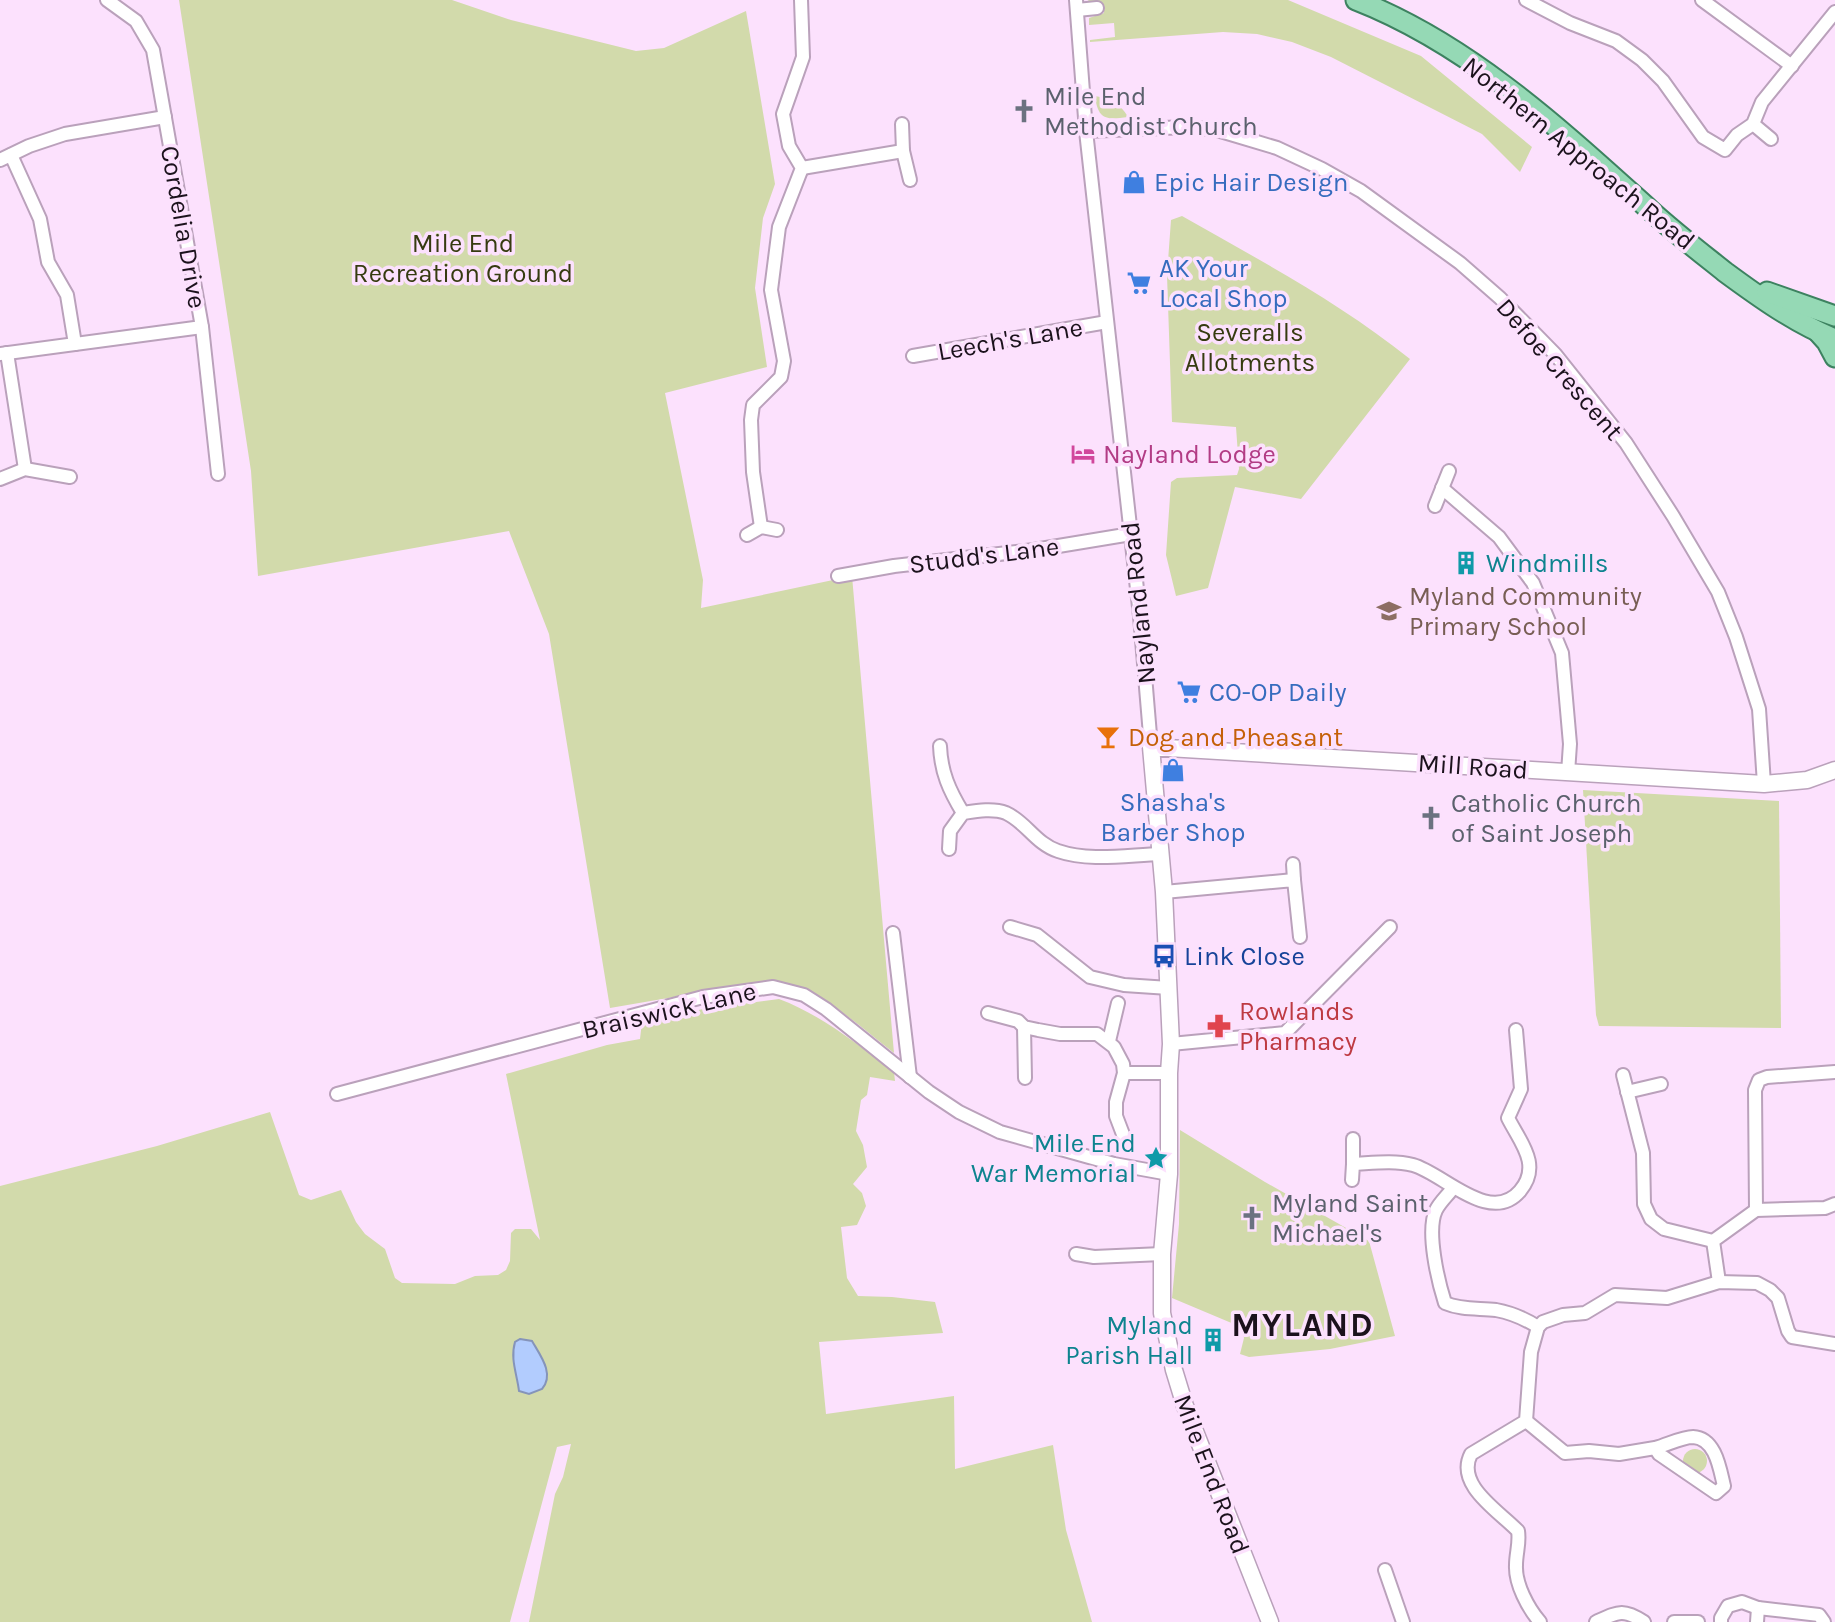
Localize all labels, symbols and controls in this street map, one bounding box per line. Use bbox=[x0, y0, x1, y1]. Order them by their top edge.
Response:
street label: Northern Approach Road bbox=[1456, 50, 1701, 257]
place label: Mile End Methodist Church bbox=[1044, 81, 1258, 142]
church icon: Mile End Methodist Church bbox=[1010, 97, 1038, 125]
street label: Cordelia Drive bbox=[154, 143, 213, 311]
place label: Epic Hair Design bbox=[1154, 167, 1348, 198]
shop icon: Epic Hair Design bbox=[1120, 168, 1148, 196]
park label: Mile End Recreation Ground bbox=[353, 228, 573, 289]
place label: AK Your Local Shop bbox=[1159, 253, 1287, 314]
supermarket icon: AK Your Local Shop bbox=[1125, 269, 1153, 297]
street label: Defoe Crescent bbox=[1490, 292, 1630, 447]
street label: Leech's Lane bbox=[935, 311, 1085, 368]
park label: Severalls Allotments bbox=[1185, 317, 1315, 378]
place label: Nayland Lodge bbox=[1103, 439, 1276, 470]
hotel icon: Nayland Lodge bbox=[1069, 440, 1097, 468]
street label: Nayland Road bbox=[1115, 520, 1162, 686]
street label: Studd's Lane bbox=[907, 531, 1061, 580]
place label: Windmills bbox=[1486, 548, 1608, 579]
building icon: Windmills bbox=[1452, 549, 1480, 577]
place label: Myland Community Primary School bbox=[1409, 581, 1642, 642]
school or university icon: Myland Community Primary School bbox=[1375, 597, 1403, 625]
place label: CO-OP Daily bbox=[1209, 677, 1347, 708]
supermarket icon: CO-OP Daily bbox=[1175, 678, 1203, 706]
place label: Dog and Pheasant bbox=[1128, 722, 1343, 753]
bar icon: Dog and Pheasant bbox=[1094, 723, 1122, 751]
street label: Mill Road bbox=[1417, 747, 1529, 786]
shop icon: Shasha's Barber Shop bbox=[1159, 756, 1187, 784]
place label: Shasha's Barber Shop bbox=[1100, 787, 1246, 848]
place label: Catholic Church of Saint Joseph bbox=[1451, 788, 1641, 849]
church icon: Catholic Church of Saint Joseph bbox=[1417, 804, 1445, 832]
place label: Link Close bbox=[1184, 941, 1305, 972]
bus stop icon: Link Close bbox=[1150, 942, 1178, 970]
street label: Braiswick Lane bbox=[579, 975, 759, 1046]
place label: Rowlands Pharmacy bbox=[1239, 996, 1357, 1057]
pharmacy icon: Rowlands Pharmacy bbox=[1205, 1012, 1233, 1040]
place label: Mile End War Memorial bbox=[971, 1128, 1136, 1189]
place icon: Mile End War Memorial bbox=[1142, 1144, 1170, 1172]
place label: Myland Saint Michael's bbox=[1272, 1188, 1428, 1249]
church icon: Myland Saint Michael's bbox=[1238, 1204, 1266, 1232]
district label: MYLAND bbox=[1231, 1306, 1375, 1344]
place label: Myland Parish Hall bbox=[1065, 1310, 1193, 1371]
building icon: Myland Parish Hall bbox=[1199, 1326, 1227, 1354]
street label: Mile End Road bbox=[1167, 1390, 1256, 1558]

